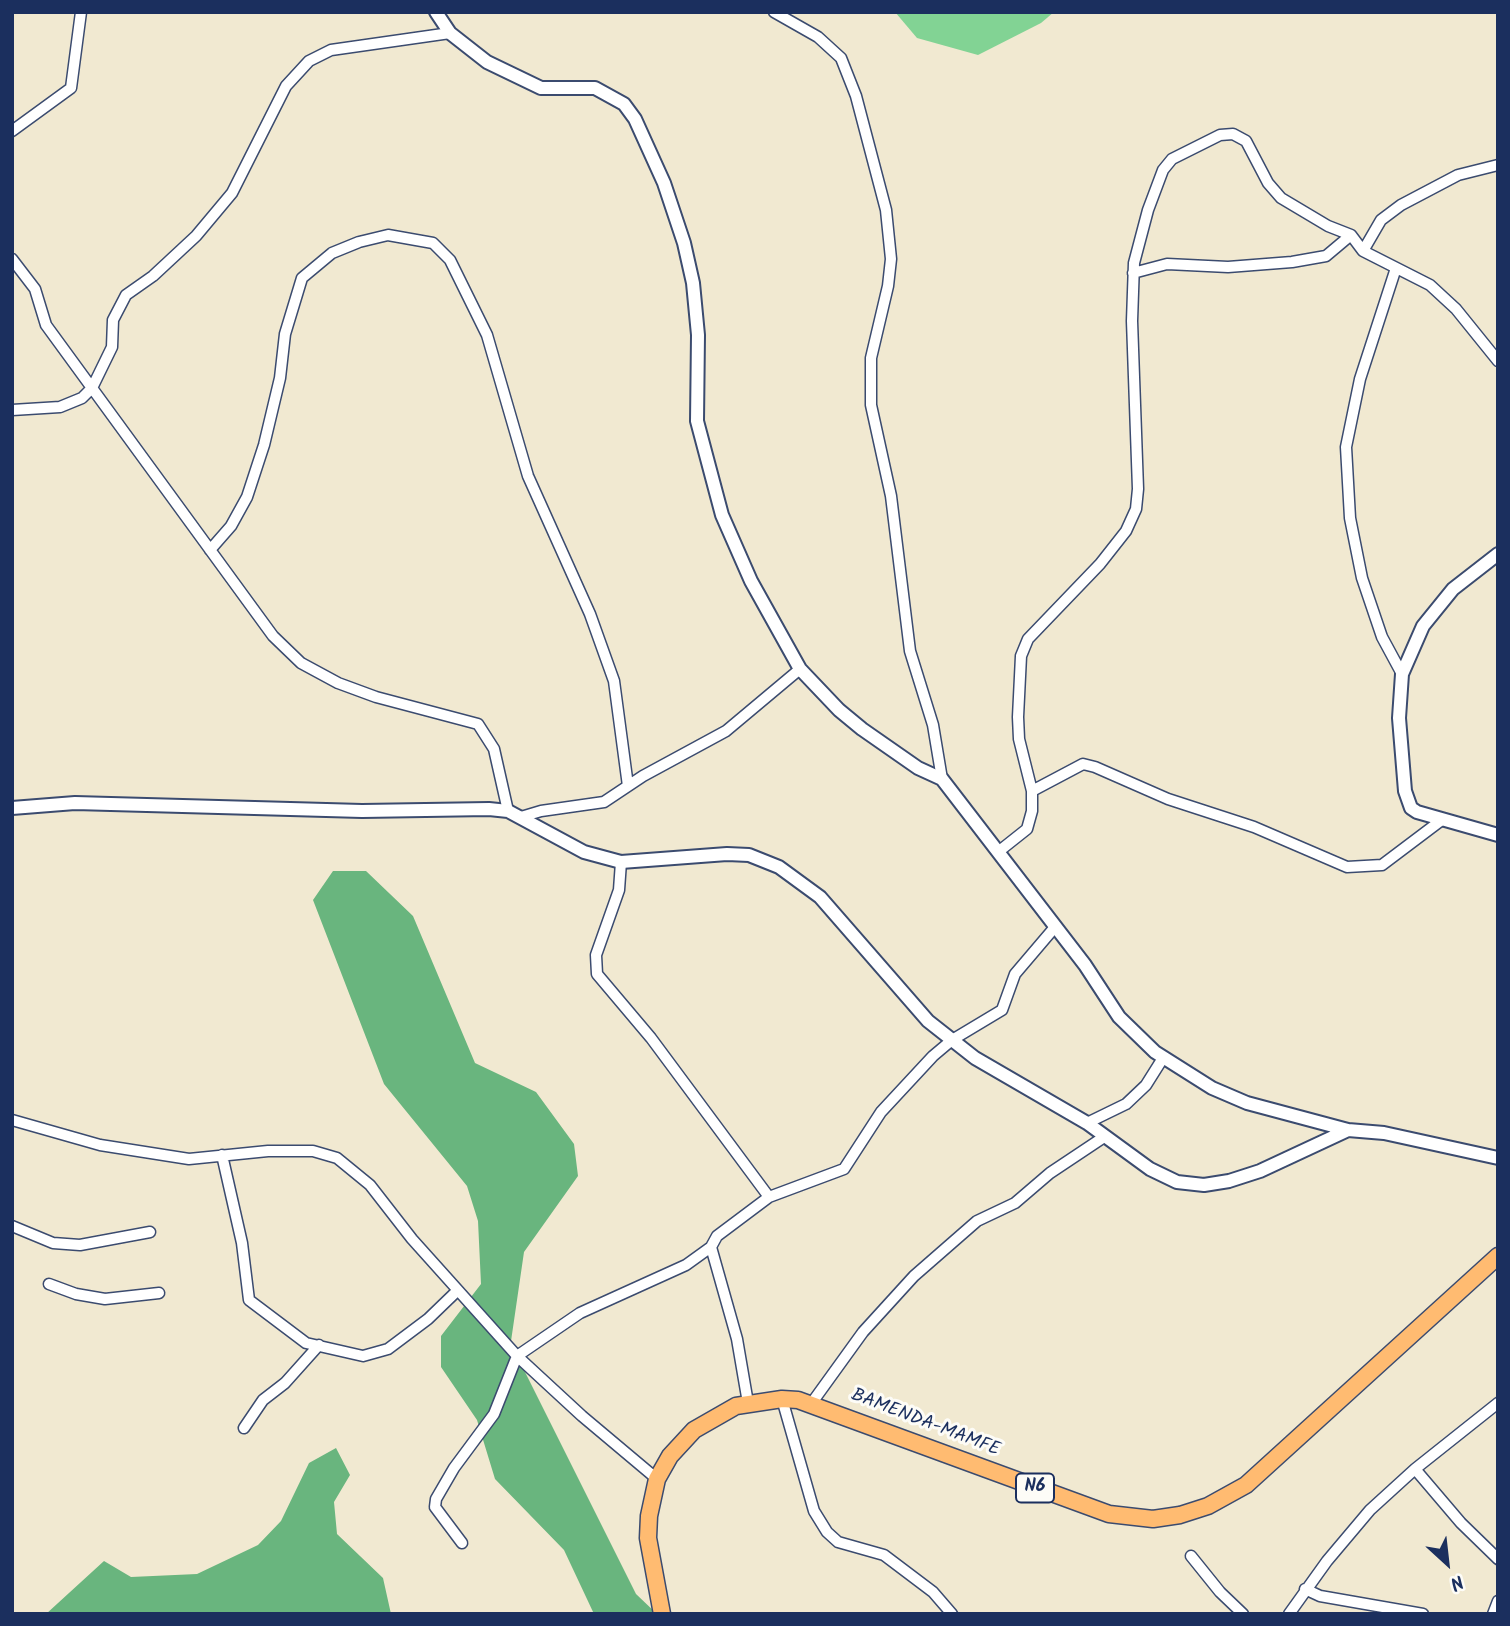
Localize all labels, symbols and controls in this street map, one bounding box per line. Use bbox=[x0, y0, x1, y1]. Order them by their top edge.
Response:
street label: BAMENDA-MAMFE bbox=[847, 1385, 1003, 1463]
road number: N6 bbox=[1016, 1474, 1054, 1503]
north arrow bbox=[1412, 1528, 1482, 1598]
text: N bbox=[1444, 1566, 1469, 1598]

